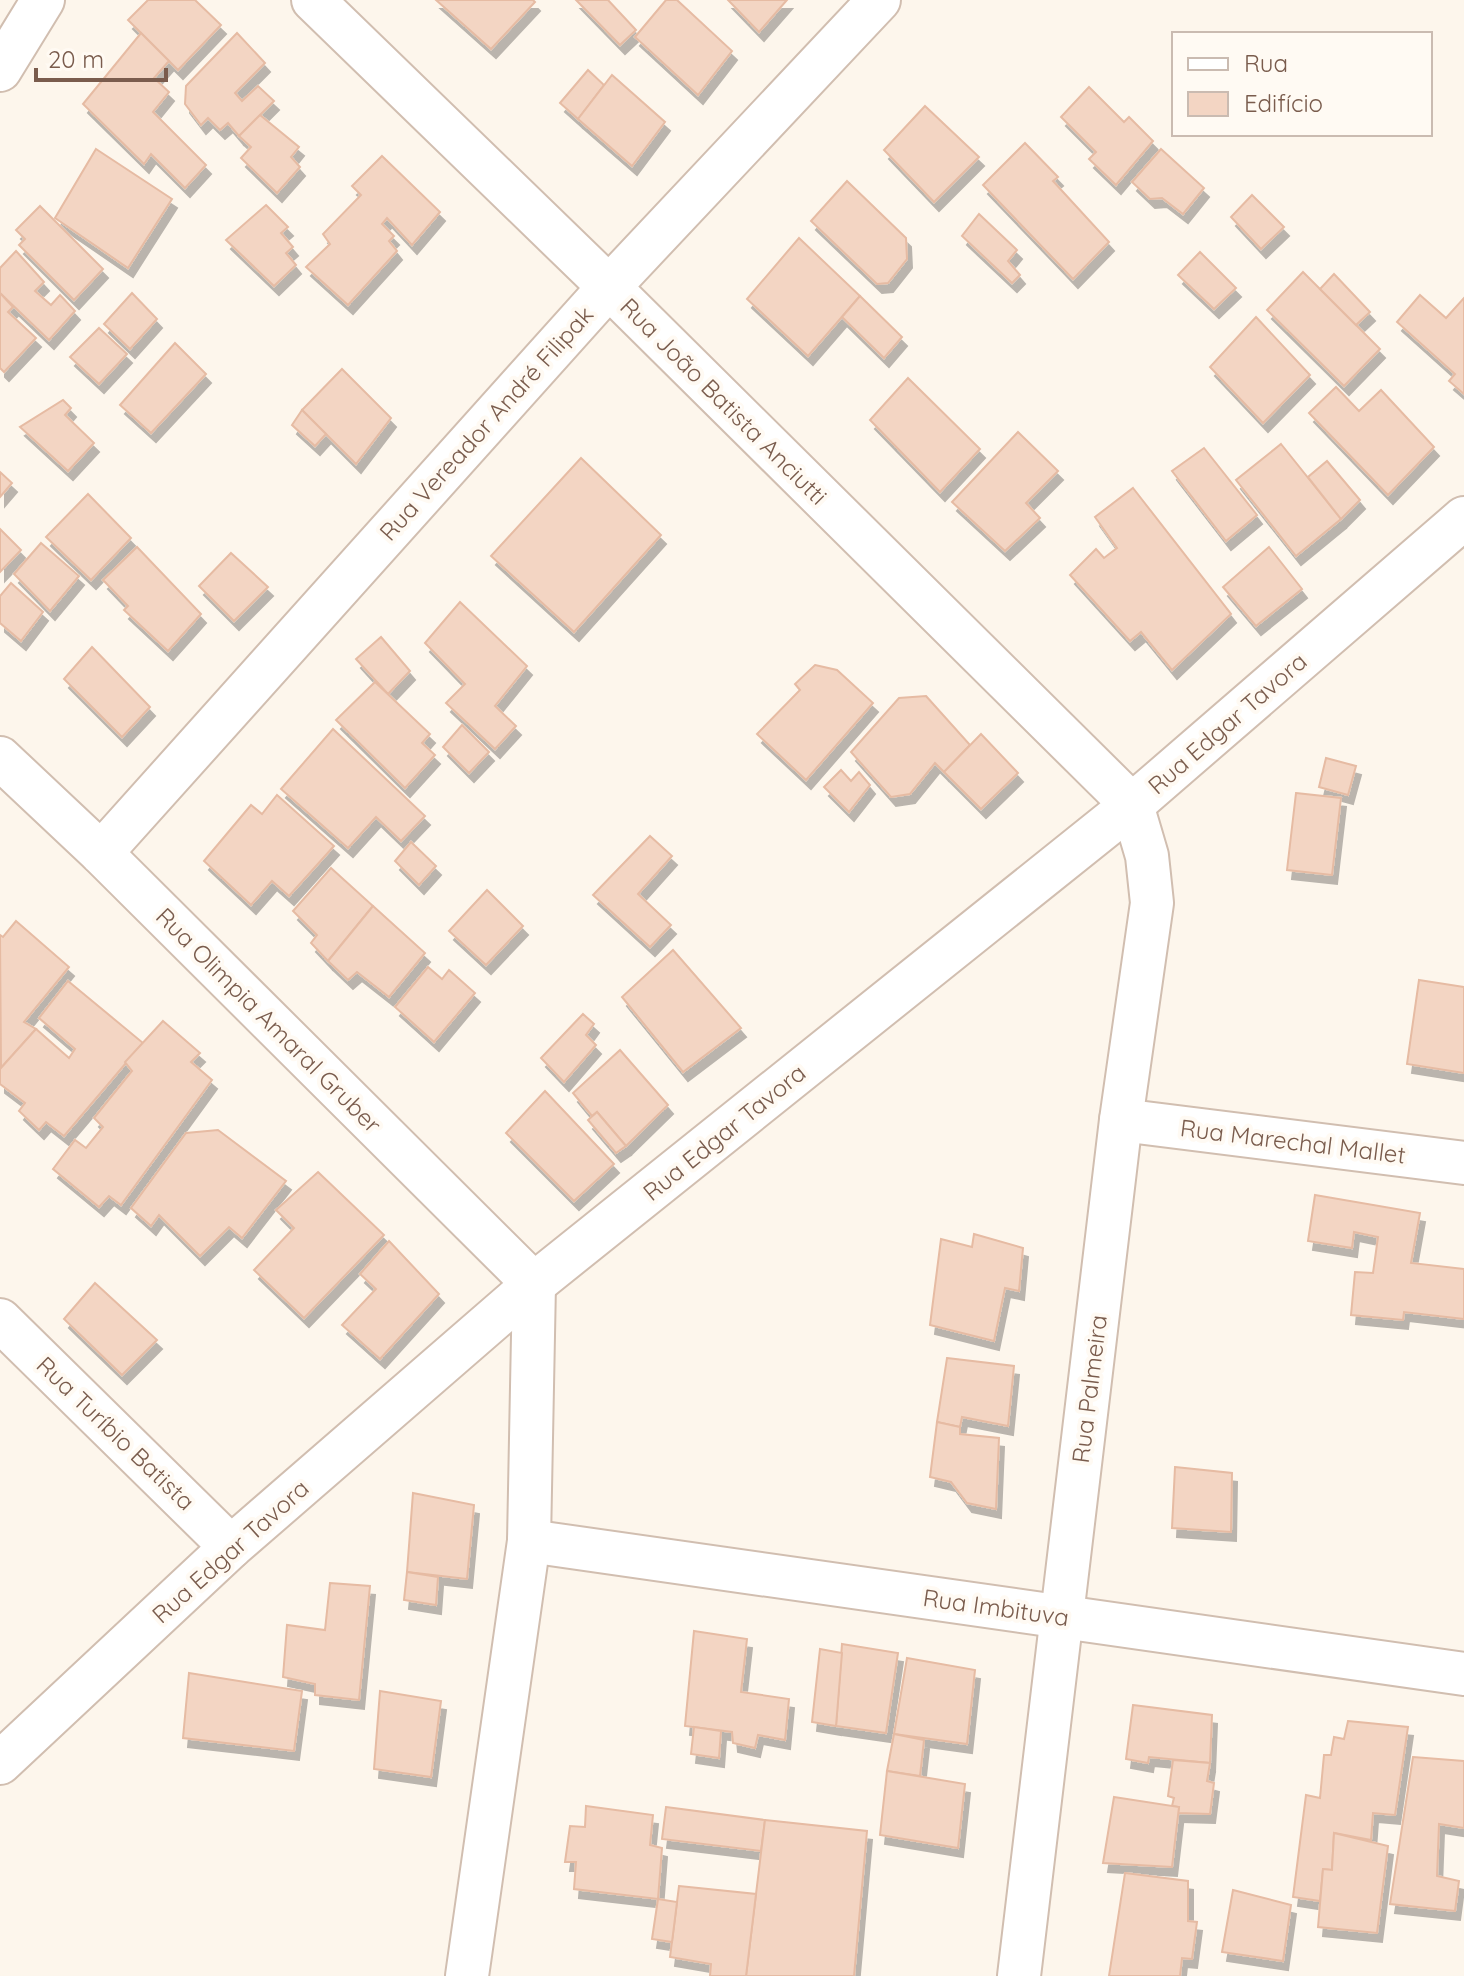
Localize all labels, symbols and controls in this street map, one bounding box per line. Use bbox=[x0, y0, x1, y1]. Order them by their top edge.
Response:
scale bar bbox=[36, 32, 166, 82]
legend bbox=[1172, 32, 1432, 136]
text: 20 m bbox=[48, 44, 104, 74]
text: Rua bbox=[1244, 48, 1288, 78]
text: Edifício bbox=[1244, 88, 1323, 118]
street label: Rua João Batista Anciutti bbox=[614, 291, 834, 511]
street label: Rua Vereador André Filipak bbox=[373, 299, 599, 547]
street label: Rua Edgar Tavora bbox=[1141, 646, 1313, 800]
street label: Rua Olimpia Amaral Gruber bbox=[150, 901, 388, 1139]
street label: Rua Edgar Tavora bbox=[637, 1057, 811, 1207]
street label: Rua Marechal Mallet bbox=[1179, 1112, 1407, 1170]
street label: Rua Palmeira bbox=[1065, 1313, 1113, 1465]
street label: Rua Turíbio Batista bbox=[31, 1350, 201, 1516]
street label: Rua Edgar Tavora bbox=[145, 1473, 315, 1629]
street label: Rua Imbituva bbox=[921, 1582, 1071, 1632]

